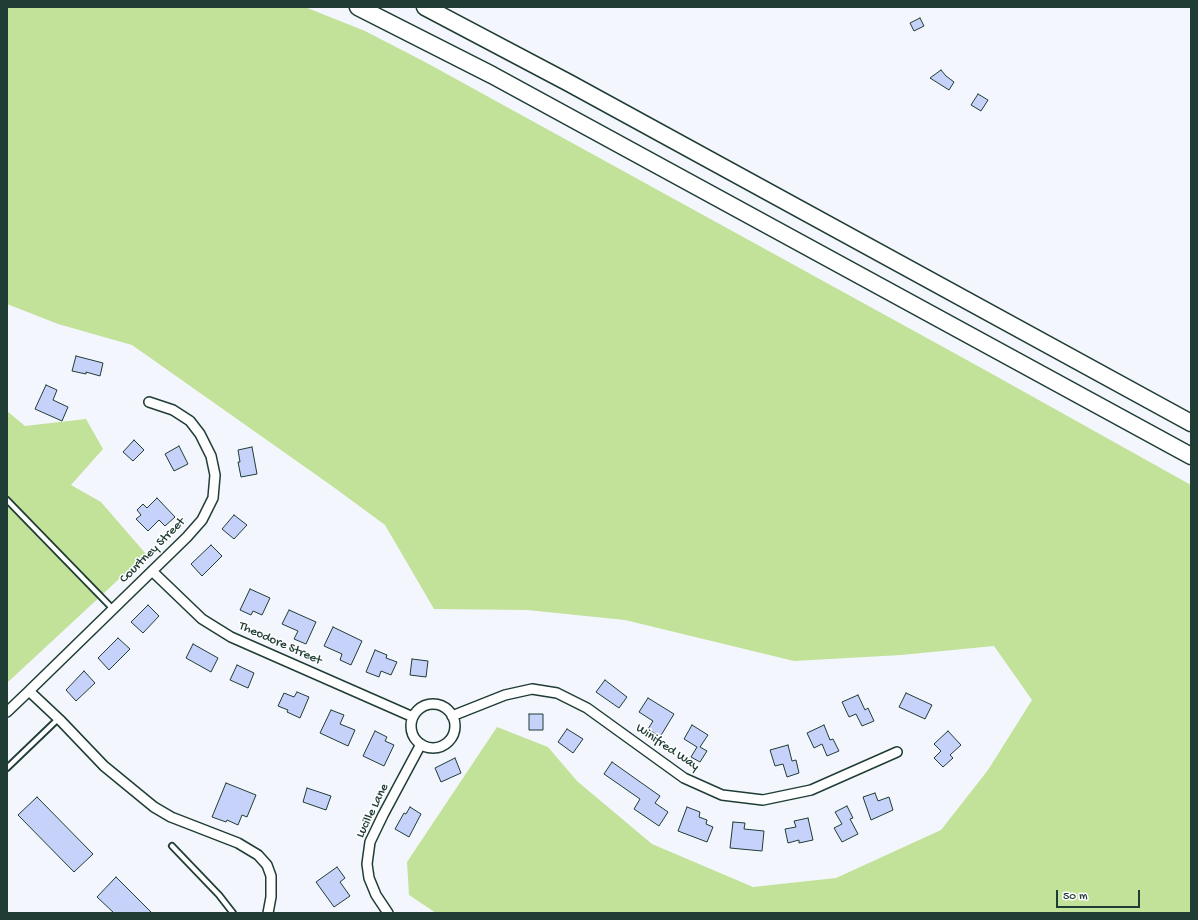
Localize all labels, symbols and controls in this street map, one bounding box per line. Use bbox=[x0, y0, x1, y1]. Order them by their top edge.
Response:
street label: Courtney Street bbox=[117, 515, 189, 587]
street label: Theodore Street bbox=[236, 619, 324, 669]
street label: Winifred Way bbox=[632, 721, 702, 775]
street label: Lucille Lane bbox=[353, 781, 393, 841]
scale bar bbox=[1058, 882, 1142, 908]
text: 50 m bbox=[1063, 890, 1088, 904]

